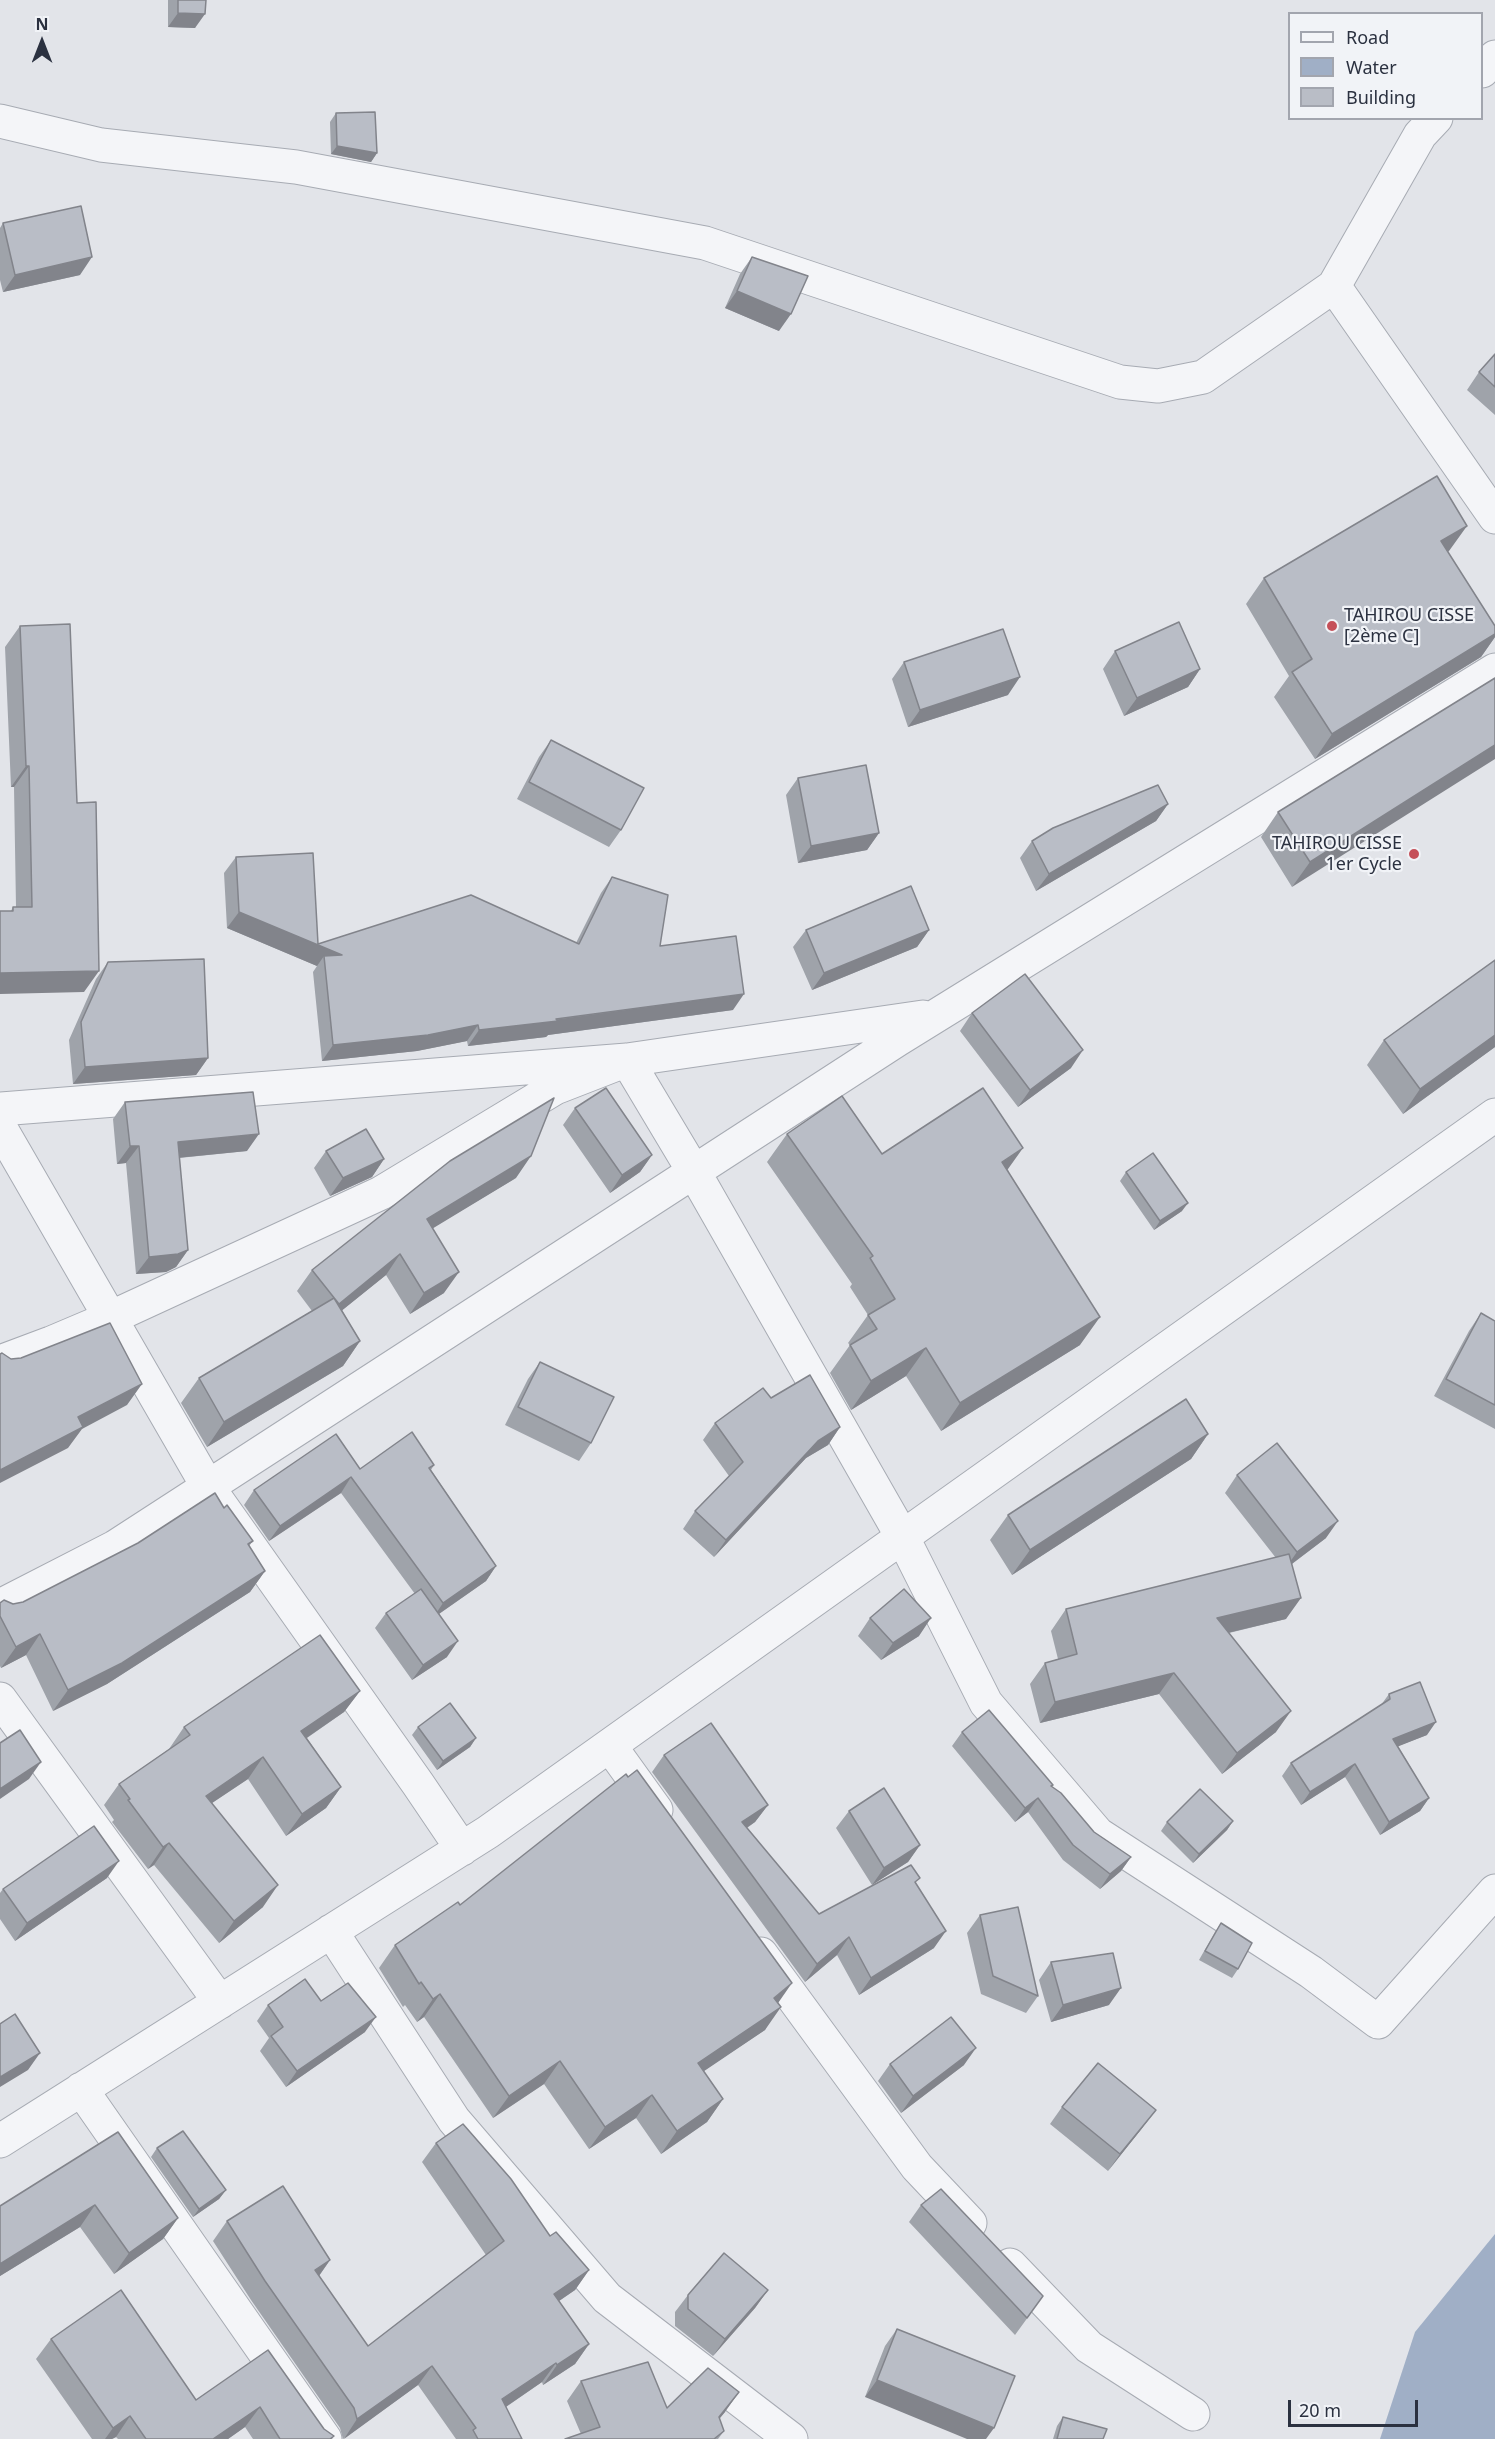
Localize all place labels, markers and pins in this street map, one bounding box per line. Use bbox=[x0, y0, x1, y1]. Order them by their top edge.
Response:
place label: TAHIROU CISSE [2ème C] bbox=[1344, 605, 1474, 648]
marker: TAHIROU CISSE [2ème C] bbox=[1325, 619, 1339, 633]
place label: TAHIROU CISSE 1er Cycle bbox=[1272, 833, 1402, 876]
marker: TAHIROU CISSE 1er Cycle bbox=[1407, 847, 1421, 861]

